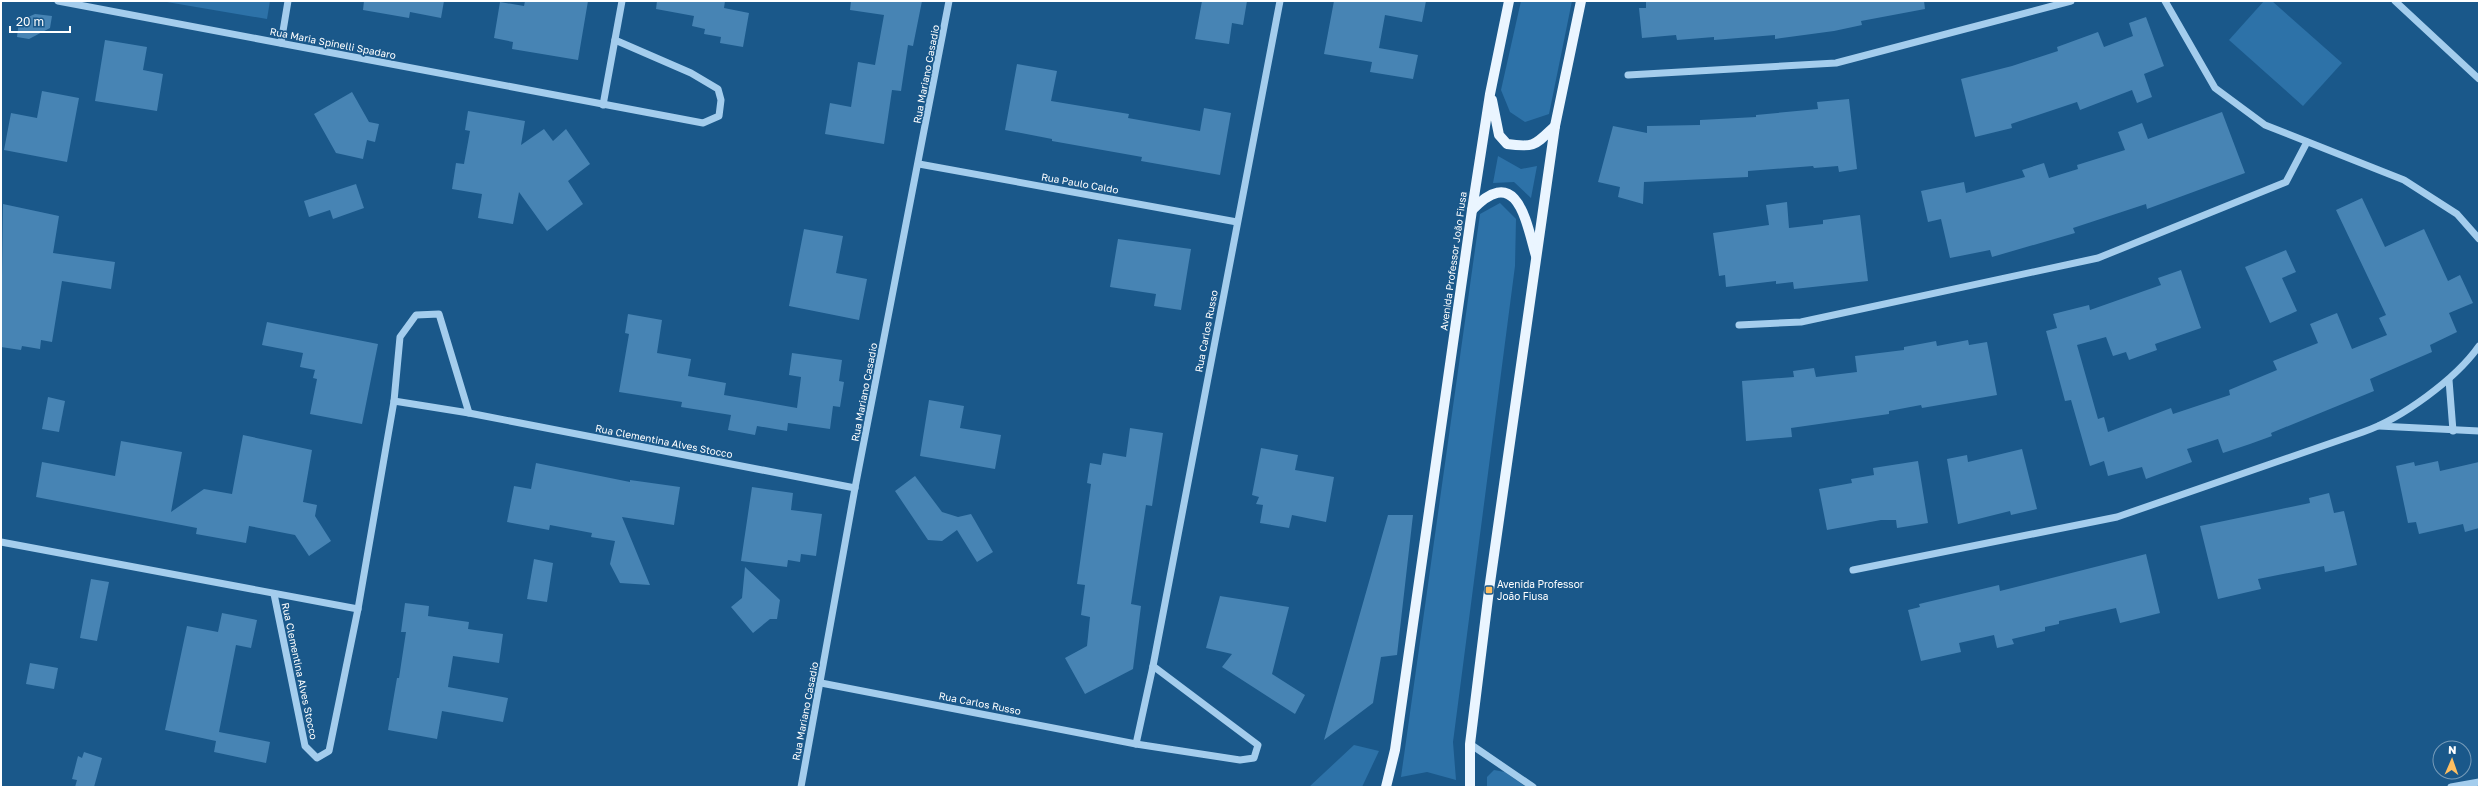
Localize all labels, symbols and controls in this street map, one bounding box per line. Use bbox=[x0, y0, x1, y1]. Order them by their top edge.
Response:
scale bar bbox=[10, 8, 70, 34]
text: 20 m bbox=[16, 14, 44, 29]
street label: Rua Mariano Casadio bbox=[911, 24, 941, 124]
street label: Rua Maria Spinelli Spadaro bbox=[269, 25, 397, 61]
street label: Rua Paulo Caldo bbox=[1040, 170, 1120, 196]
street label: Avenida Professor João Fiusa bbox=[1437, 191, 1469, 331]
street label: Rua Carlos Russo bbox=[1192, 289, 1220, 373]
street label: Rua Mariano Casadio bbox=[849, 342, 879, 442]
street label: Rua Clementina Alves Stocco bbox=[594, 422, 734, 460]
place label: Avenida Professor João Fiusa bbox=[1497, 578, 1584, 602]
marker: Avenida Professor João Fiusa bbox=[1484, 585, 1494, 595]
street label: Rua Clementina Alves Stocco bbox=[280, 601, 320, 741]
street label: Rua Mariano Casadio bbox=[790, 661, 820, 761]
street label: Rua Carlos Russo bbox=[938, 689, 1022, 717]
north arrow bbox=[2432, 740, 2472, 780]
text: N bbox=[2448, 743, 2457, 756]

